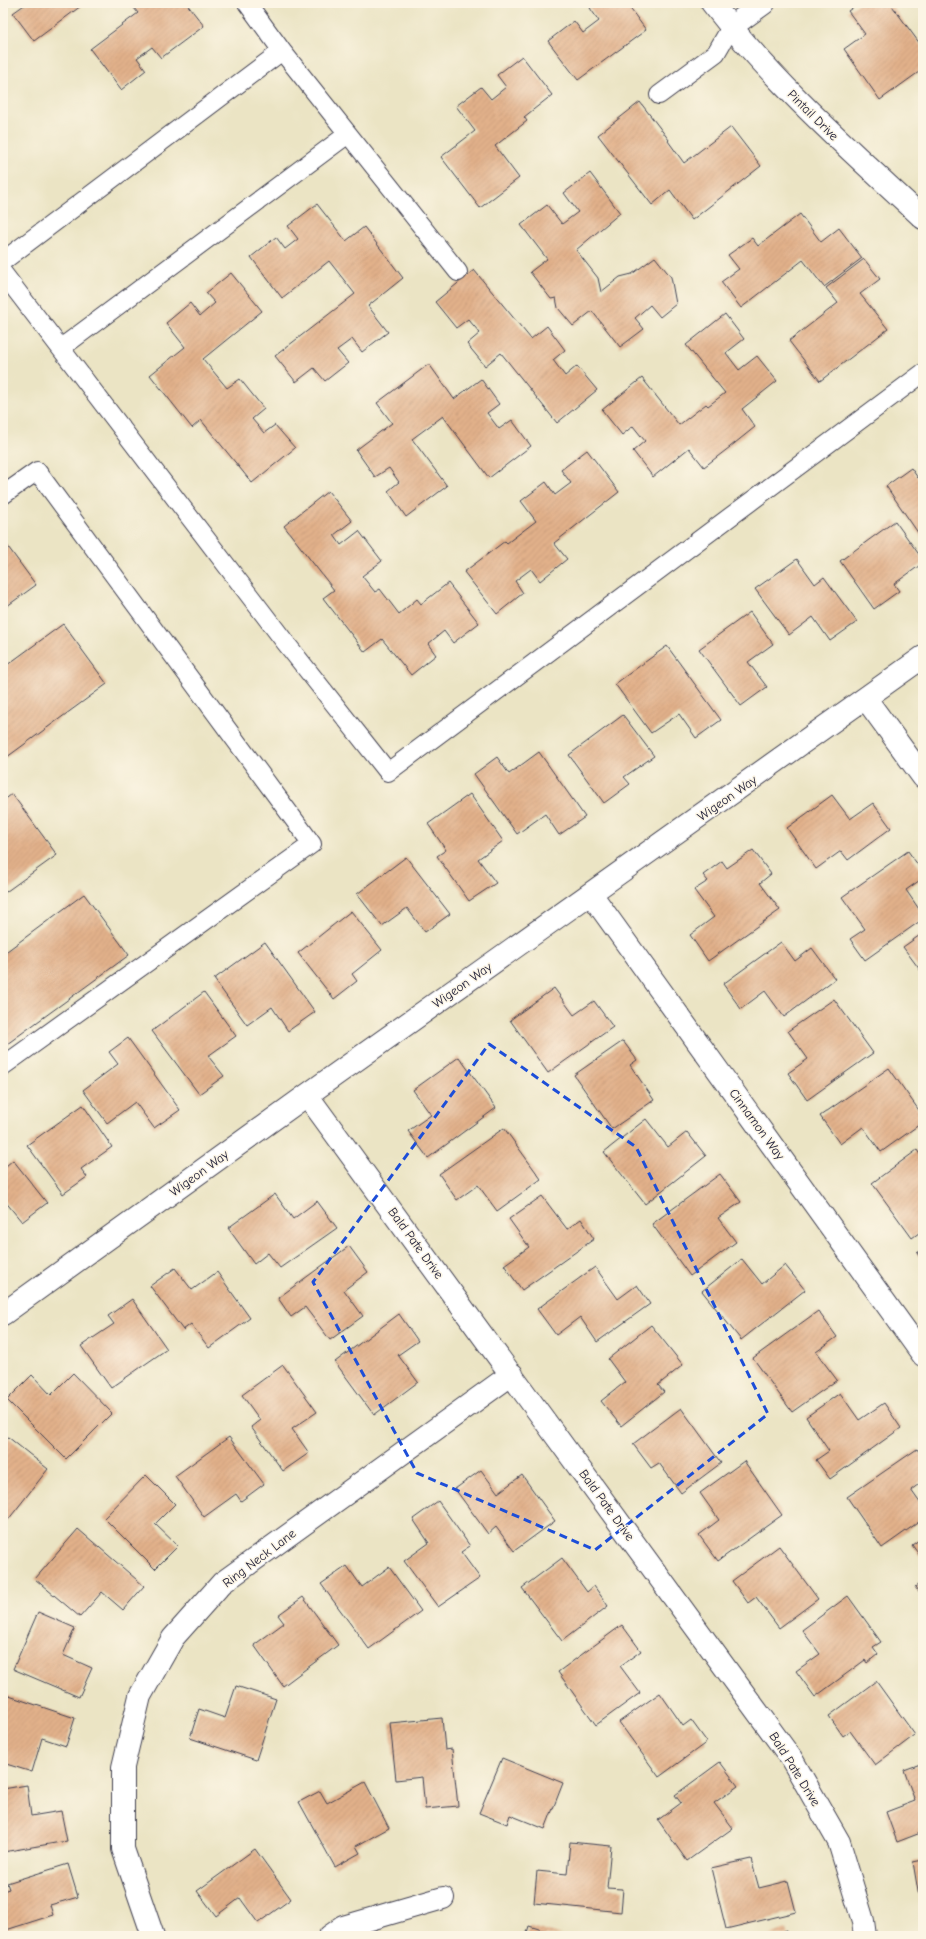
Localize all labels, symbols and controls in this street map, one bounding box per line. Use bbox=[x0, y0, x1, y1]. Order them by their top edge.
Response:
street label: Pintail Drive bbox=[785, 87, 842, 144]
street label: Wigeon Way bbox=[694, 772, 760, 824]
street label: Wigeon Way bbox=[429, 959, 495, 1011]
street label: Cinnamon Way bbox=[726, 1086, 788, 1163]
street label: Wigeon Way bbox=[167, 1147, 231, 1199]
street label: Bald Pate Drive bbox=[385, 1204, 447, 1282]
street label: Bald Pate Drive bbox=[576, 1466, 638, 1544]
street label: Ring Neck Lane bbox=[219, 1525, 299, 1590]
street label: Bald Pate Drive bbox=[766, 1729, 824, 1809]

